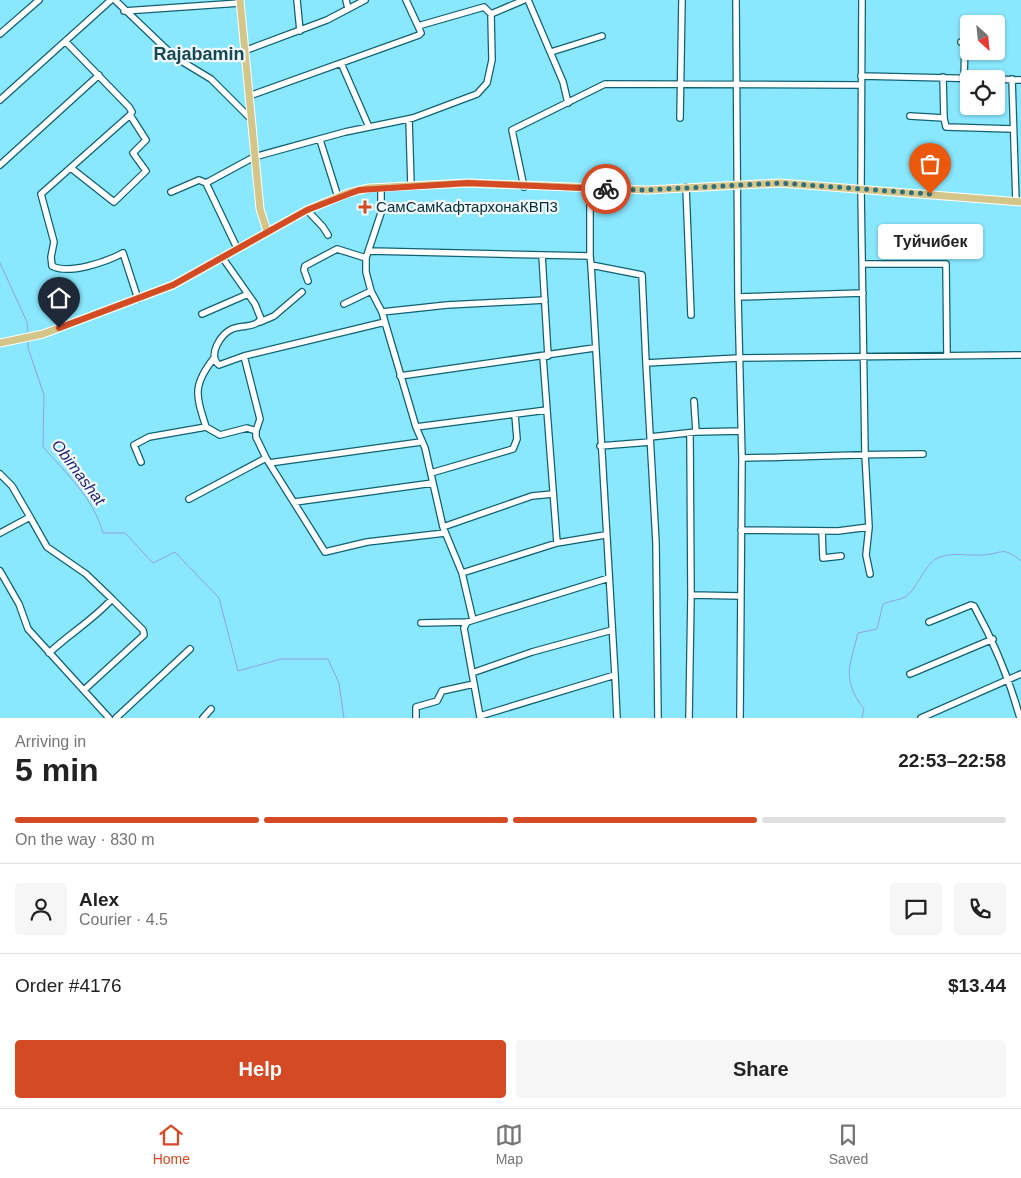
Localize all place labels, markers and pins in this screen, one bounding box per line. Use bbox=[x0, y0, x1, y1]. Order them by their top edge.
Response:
pin bbox=[909, 143, 951, 194]
place label: СамСамКафтархонаКВП3 bbox=[376, 198, 558, 215]
marker: СамСамКафтархонаКВП3 bbox=[358, 200, 372, 214]
callout: Туйчибек bbox=[878, 224, 982, 259]
pin bbox=[38, 277, 80, 328]

